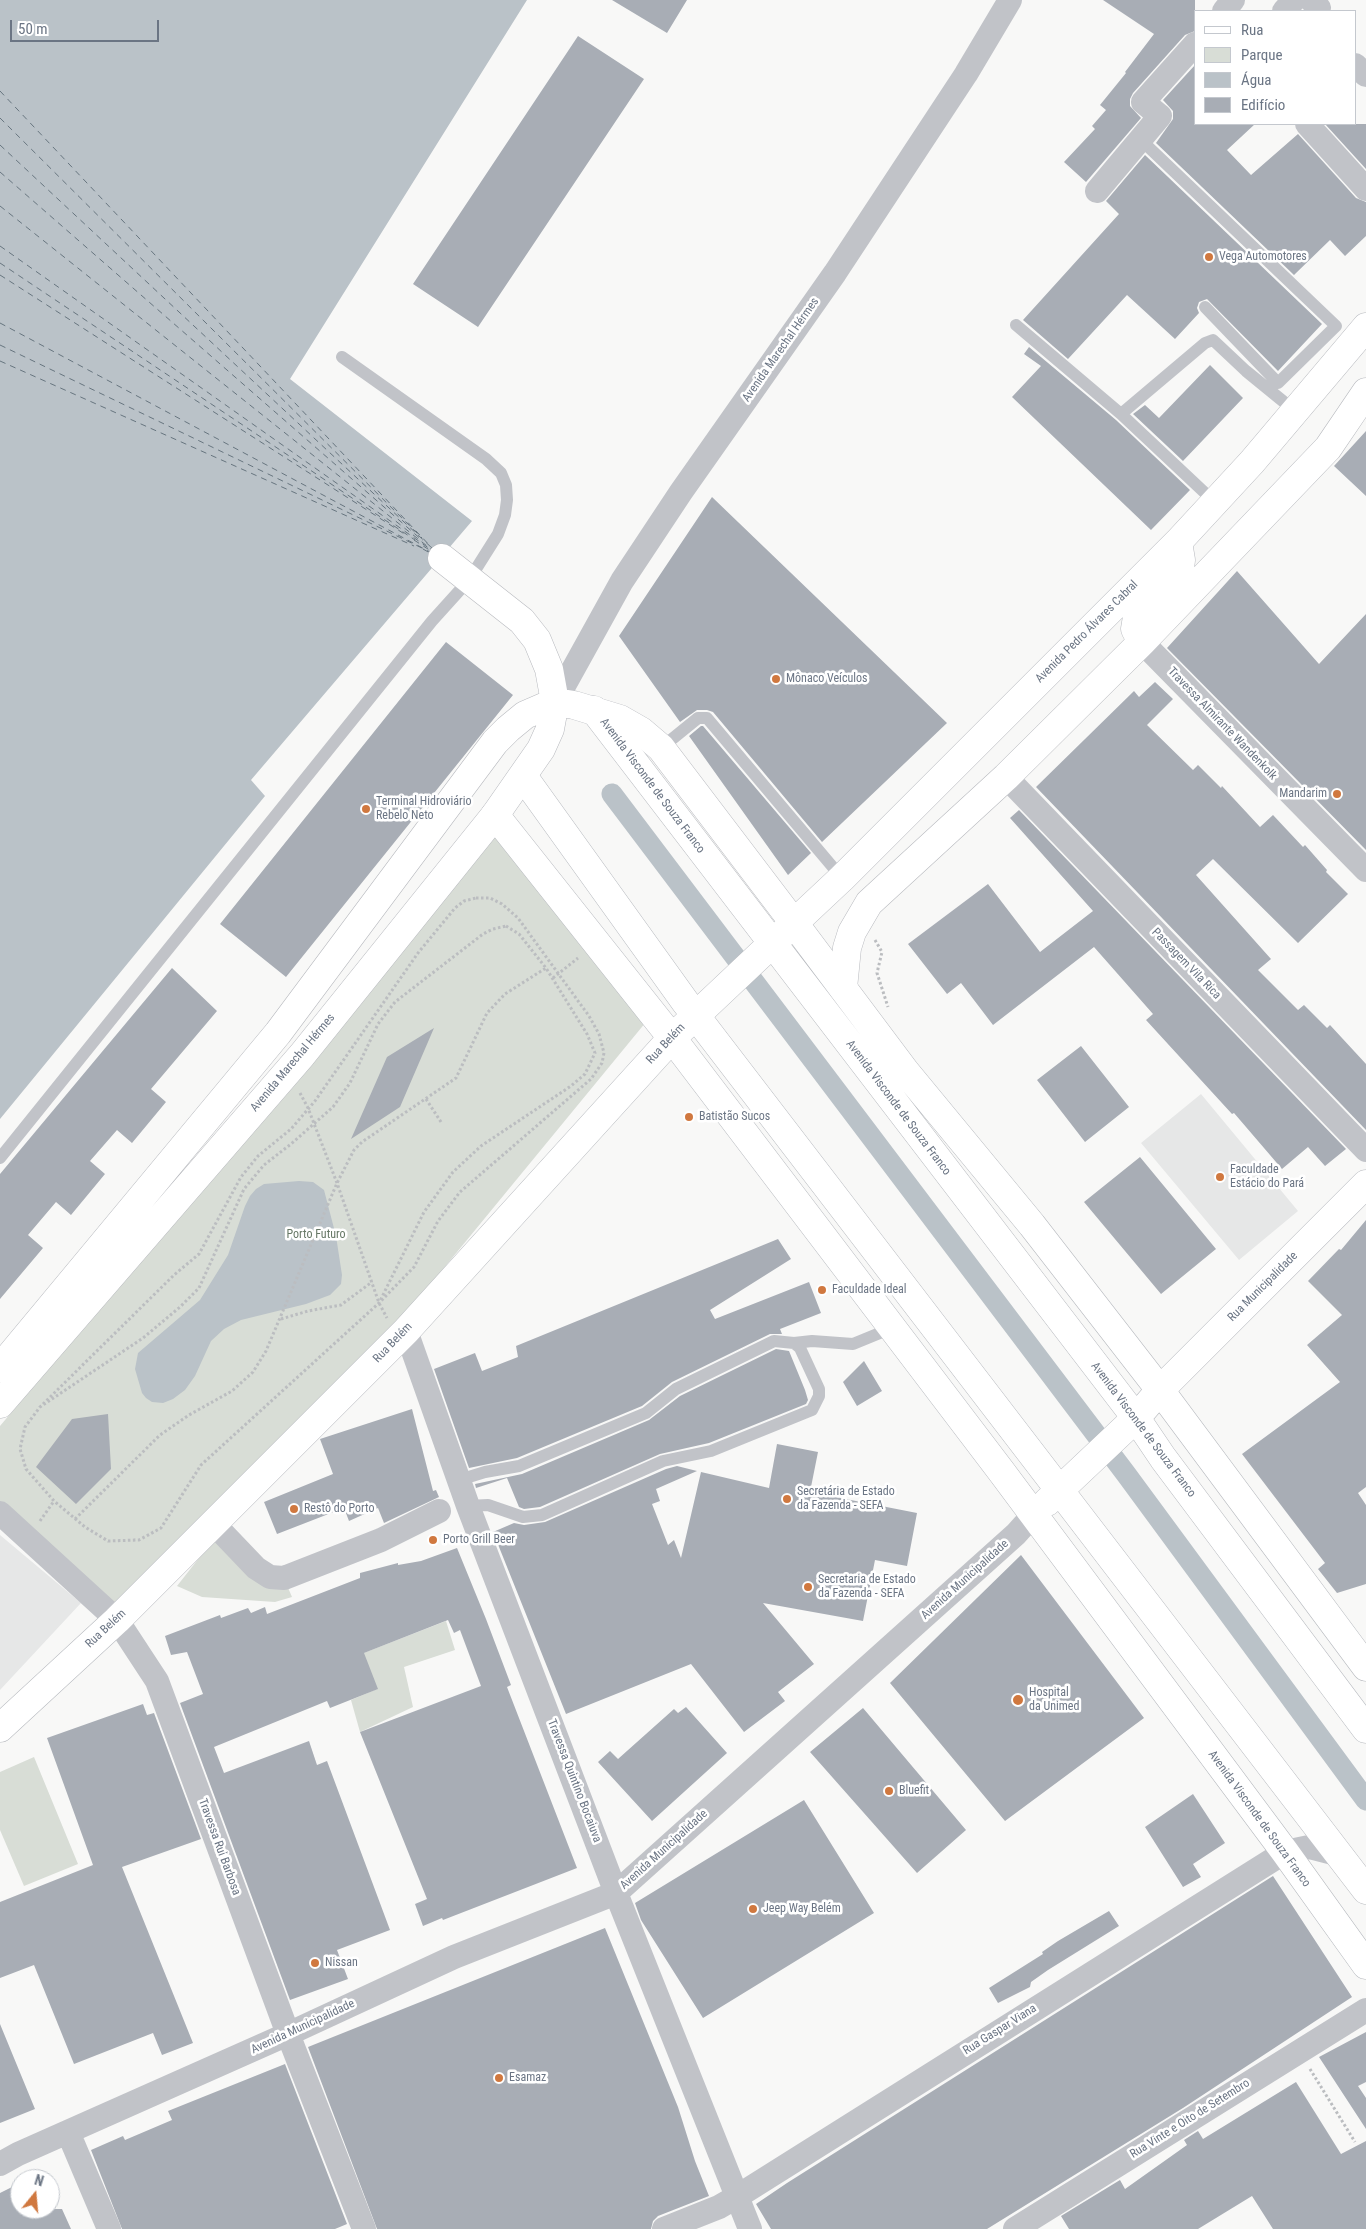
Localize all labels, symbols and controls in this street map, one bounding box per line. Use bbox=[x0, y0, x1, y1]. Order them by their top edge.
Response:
scale bar bbox=[12, 10, 161, 42]
legend bbox=[1194, 10, 1356, 125]
text: 50 m bbox=[18, 20, 48, 38]
text: Rua bbox=[1241, 21, 1263, 39]
text: Parque bbox=[1241, 46, 1283, 64]
text: Água bbox=[1241, 71, 1271, 89]
text: Edifício bbox=[1241, 96, 1285, 114]
place label: Vega Automotores bbox=[1219, 250, 1307, 264]
marker: Vega Automotores bbox=[1203, 251, 1215, 263]
street label: Avenida Marechal Hérmes bbox=[740, 295, 822, 405]
street label: Avenida Pedro Álvares Cabral bbox=[1033, 578, 1141, 686]
street label: Travessa Almirante Wandenkolk bbox=[1164, 665, 1280, 783]
place label: Mônaco Veículos bbox=[786, 672, 867, 686]
marker: Mônaco Veículos bbox=[770, 673, 782, 685]
street label: Avenida Visconde de Souza Franco bbox=[597, 716, 707, 856]
place label: Mandarim bbox=[1279, 787, 1327, 801]
marker: Mandarim bbox=[1331, 788, 1343, 800]
place label: Terminal Hidroviário Rebelo Neto bbox=[376, 795, 471, 823]
marker: Terminal Hidroviário Rebelo Neto bbox=[360, 803, 372, 815]
street label: Passagem Vila Rica bbox=[1148, 925, 1224, 1003]
street label: Avenida Marechal Hérmes bbox=[248, 1011, 338, 1115]
street label: Rua Belém bbox=[644, 1021, 688, 1067]
street label: Avenida Visconde de Souza Franco bbox=[843, 1038, 953, 1178]
place label: Batistão Sucos bbox=[699, 1110, 770, 1124]
marker: Batistão Sucos bbox=[683, 1111, 695, 1123]
place label: Faculdade Estácio do Pará bbox=[1230, 1163, 1304, 1191]
marker: Faculdade Estácio do Pará bbox=[1214, 1171, 1226, 1183]
park label: Porto Futuro bbox=[286, 1228, 346, 1242]
street label: Rua Municipalidade bbox=[1225, 1249, 1301, 1325]
place label: Faculdade Ideal bbox=[832, 1283, 907, 1297]
marker: Faculdade Ideal bbox=[816, 1284, 828, 1296]
street label: Rua Belém bbox=[370, 1320, 416, 1366]
street label: Avenida Visconde de Souza Franco bbox=[1088, 1360, 1198, 1500]
place label: Secretária de Estado da Fazenda - SEFA bbox=[797, 1485, 895, 1513]
marker: Secretária de Estado da Fazenda - SEFA bbox=[781, 1493, 793, 1505]
place label: Restô do Porto bbox=[304, 1502, 374, 1516]
marker: Restô do Porto bbox=[288, 1503, 300, 1515]
place label: Porto Grill Beer bbox=[443, 1533, 515, 1547]
marker: Porto Grill Beer bbox=[427, 1534, 439, 1546]
street label: Avenida Municipalidade bbox=[918, 1537, 1012, 1623]
place label: Secretaria de Estado da Fazenda - SEFA bbox=[818, 1573, 916, 1601]
marker: Secretaria de Estado da Fazenda - SEFA bbox=[802, 1581, 814, 1593]
street label: Rua Belém bbox=[83, 1607, 129, 1651]
place label: Hospital da Unimed bbox=[1029, 1686, 1079, 1714]
marker: Hospital da Unimed bbox=[1011, 1693, 1025, 1707]
street label: Travessa Quintino Bocaiuva bbox=[544, 1717, 604, 1845]
street label: Avenida Visconde de Souza Franco bbox=[1205, 1748, 1313, 1890]
place label: Bluefit bbox=[899, 1784, 929, 1798]
marker: Bluefit bbox=[883, 1785, 895, 1797]
street label: Travessa Rui Barbosa bbox=[195, 1797, 243, 1897]
street label: Avenida Municipalidade bbox=[617, 1807, 711, 1893]
place label: Jeep Way Belém bbox=[763, 1902, 841, 1916]
marker: Jeep Way Belém bbox=[747, 1903, 759, 1915]
place label: Nissan bbox=[325, 1956, 358, 1970]
marker: Nissan bbox=[309, 1957, 321, 1969]
street label: Avenida Municipalidade bbox=[249, 1997, 357, 2057]
street label: Rua Gaspar Viana bbox=[961, 2002, 1039, 2058]
place label: Esamaz bbox=[509, 2071, 546, 2085]
marker: Esamaz bbox=[493, 2072, 505, 2084]
street label: Rua Vinte e Oito de Setembro bbox=[1128, 2076, 1252, 2162]
north arrow bbox=[10, 2169, 60, 2219]
text: N bbox=[33, 2172, 46, 2190]

